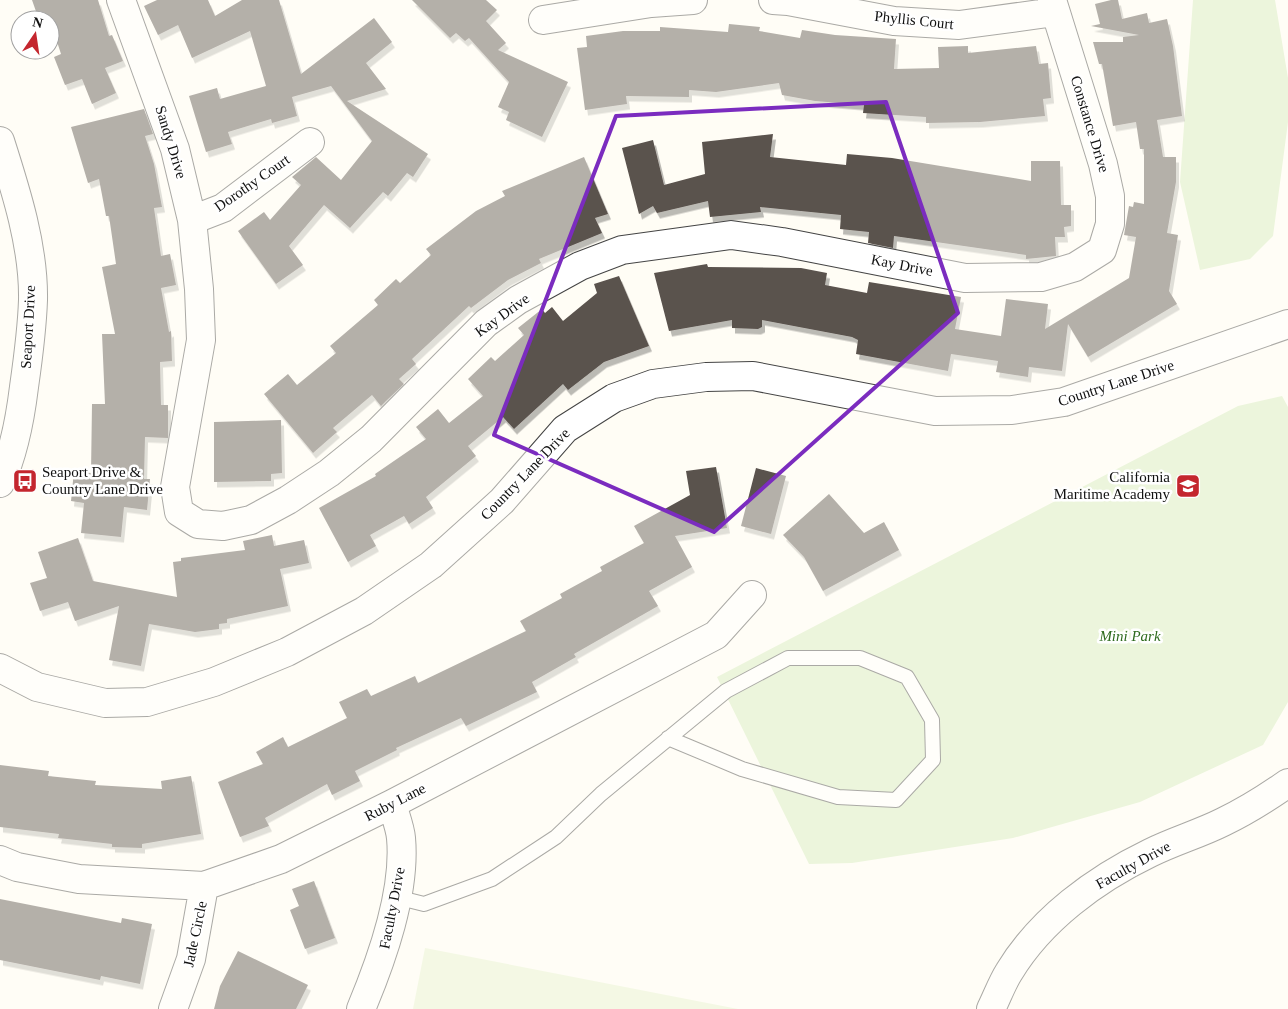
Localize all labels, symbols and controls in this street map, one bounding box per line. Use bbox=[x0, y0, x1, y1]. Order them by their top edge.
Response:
street label: Phyllis Court bbox=[874, 8, 955, 32]
north arrow bbox=[10, 10, 60, 60]
text: N bbox=[31, 14, 44, 31]
street label: Constance Drive bbox=[1068, 74, 1112, 175]
street label: Sandy Drive bbox=[152, 104, 190, 181]
street label: Dorothy Court bbox=[211, 151, 293, 215]
street label: Kay Drive bbox=[870, 251, 935, 279]
street label: Seaport Drive bbox=[18, 284, 38, 369]
street label: Kay Drive bbox=[472, 290, 532, 340]
street label: Country Lane Drive bbox=[1056, 357, 1176, 409]
street label: Country Lane Drive bbox=[477, 425, 573, 523]
place label: Seaport Drive & Country Lane Drive bbox=[42, 464, 163, 497]
bus stop icon: Seaport Drive & Country Lane Drive bbox=[12, 468, 38, 494]
place label: California Maritime Academy bbox=[1054, 469, 1170, 502]
school or university icon: California Maritime Academy bbox=[1175, 473, 1201, 499]
park label: Mini Park bbox=[1098, 628, 1161, 644]
street label: Ruby Lane bbox=[362, 780, 428, 824]
street label: Faculty Drive bbox=[1093, 838, 1173, 892]
street label: Faculty Drive bbox=[376, 865, 408, 950]
street label: Jade Circle bbox=[180, 899, 210, 968]

